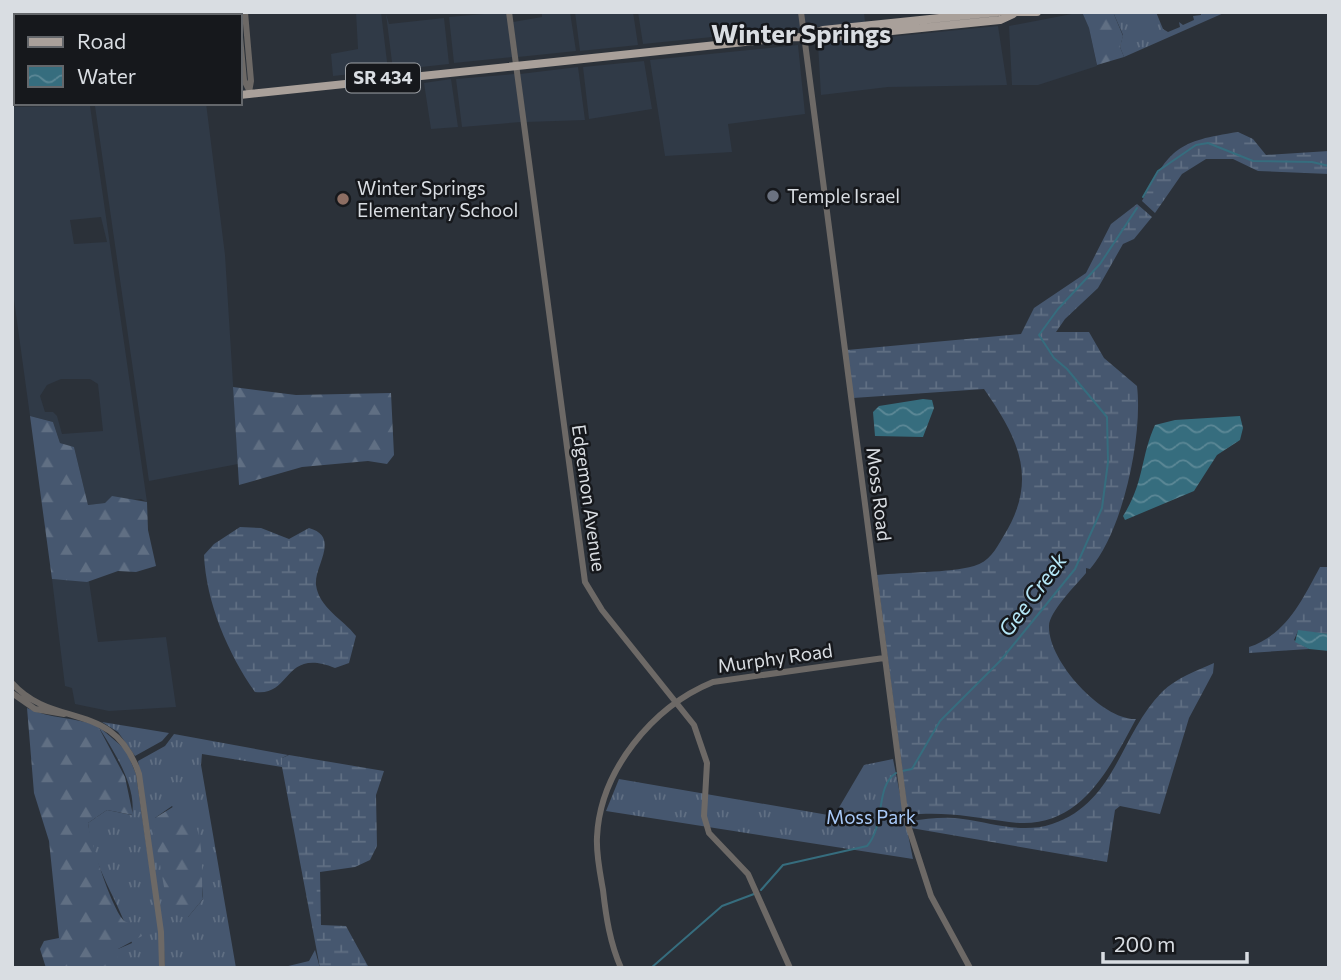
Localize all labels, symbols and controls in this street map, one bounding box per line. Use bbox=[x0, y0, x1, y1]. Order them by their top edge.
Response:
legend bbox=[14, 14, 242, 105]
district label: Winter Springs bbox=[711, 17, 891, 48]
text: Road bbox=[77, 28, 126, 53]
text: Water bbox=[77, 63, 136, 88]
road number: SR 434 bbox=[346, 64, 420, 92]
place label: Winter Springs Elementary School bbox=[357, 176, 518, 221]
place label: Temple Israel bbox=[787, 184, 900, 207]
marker: Temple Israel bbox=[765, 188, 781, 204]
marker: Winter Springs Elementary School bbox=[335, 191, 351, 207]
street label: Edgemon Avenue bbox=[568, 423, 611, 573]
street label: Moss Road bbox=[862, 446, 897, 542]
water label: Gee Creek bbox=[992, 547, 1072, 641]
street label: Murphy Road bbox=[716, 638, 834, 677]
park label: Moss Park bbox=[826, 805, 916, 828]
scale bar bbox=[1103, 920, 1246, 964]
text: 200 m bbox=[1114, 931, 1175, 956]

